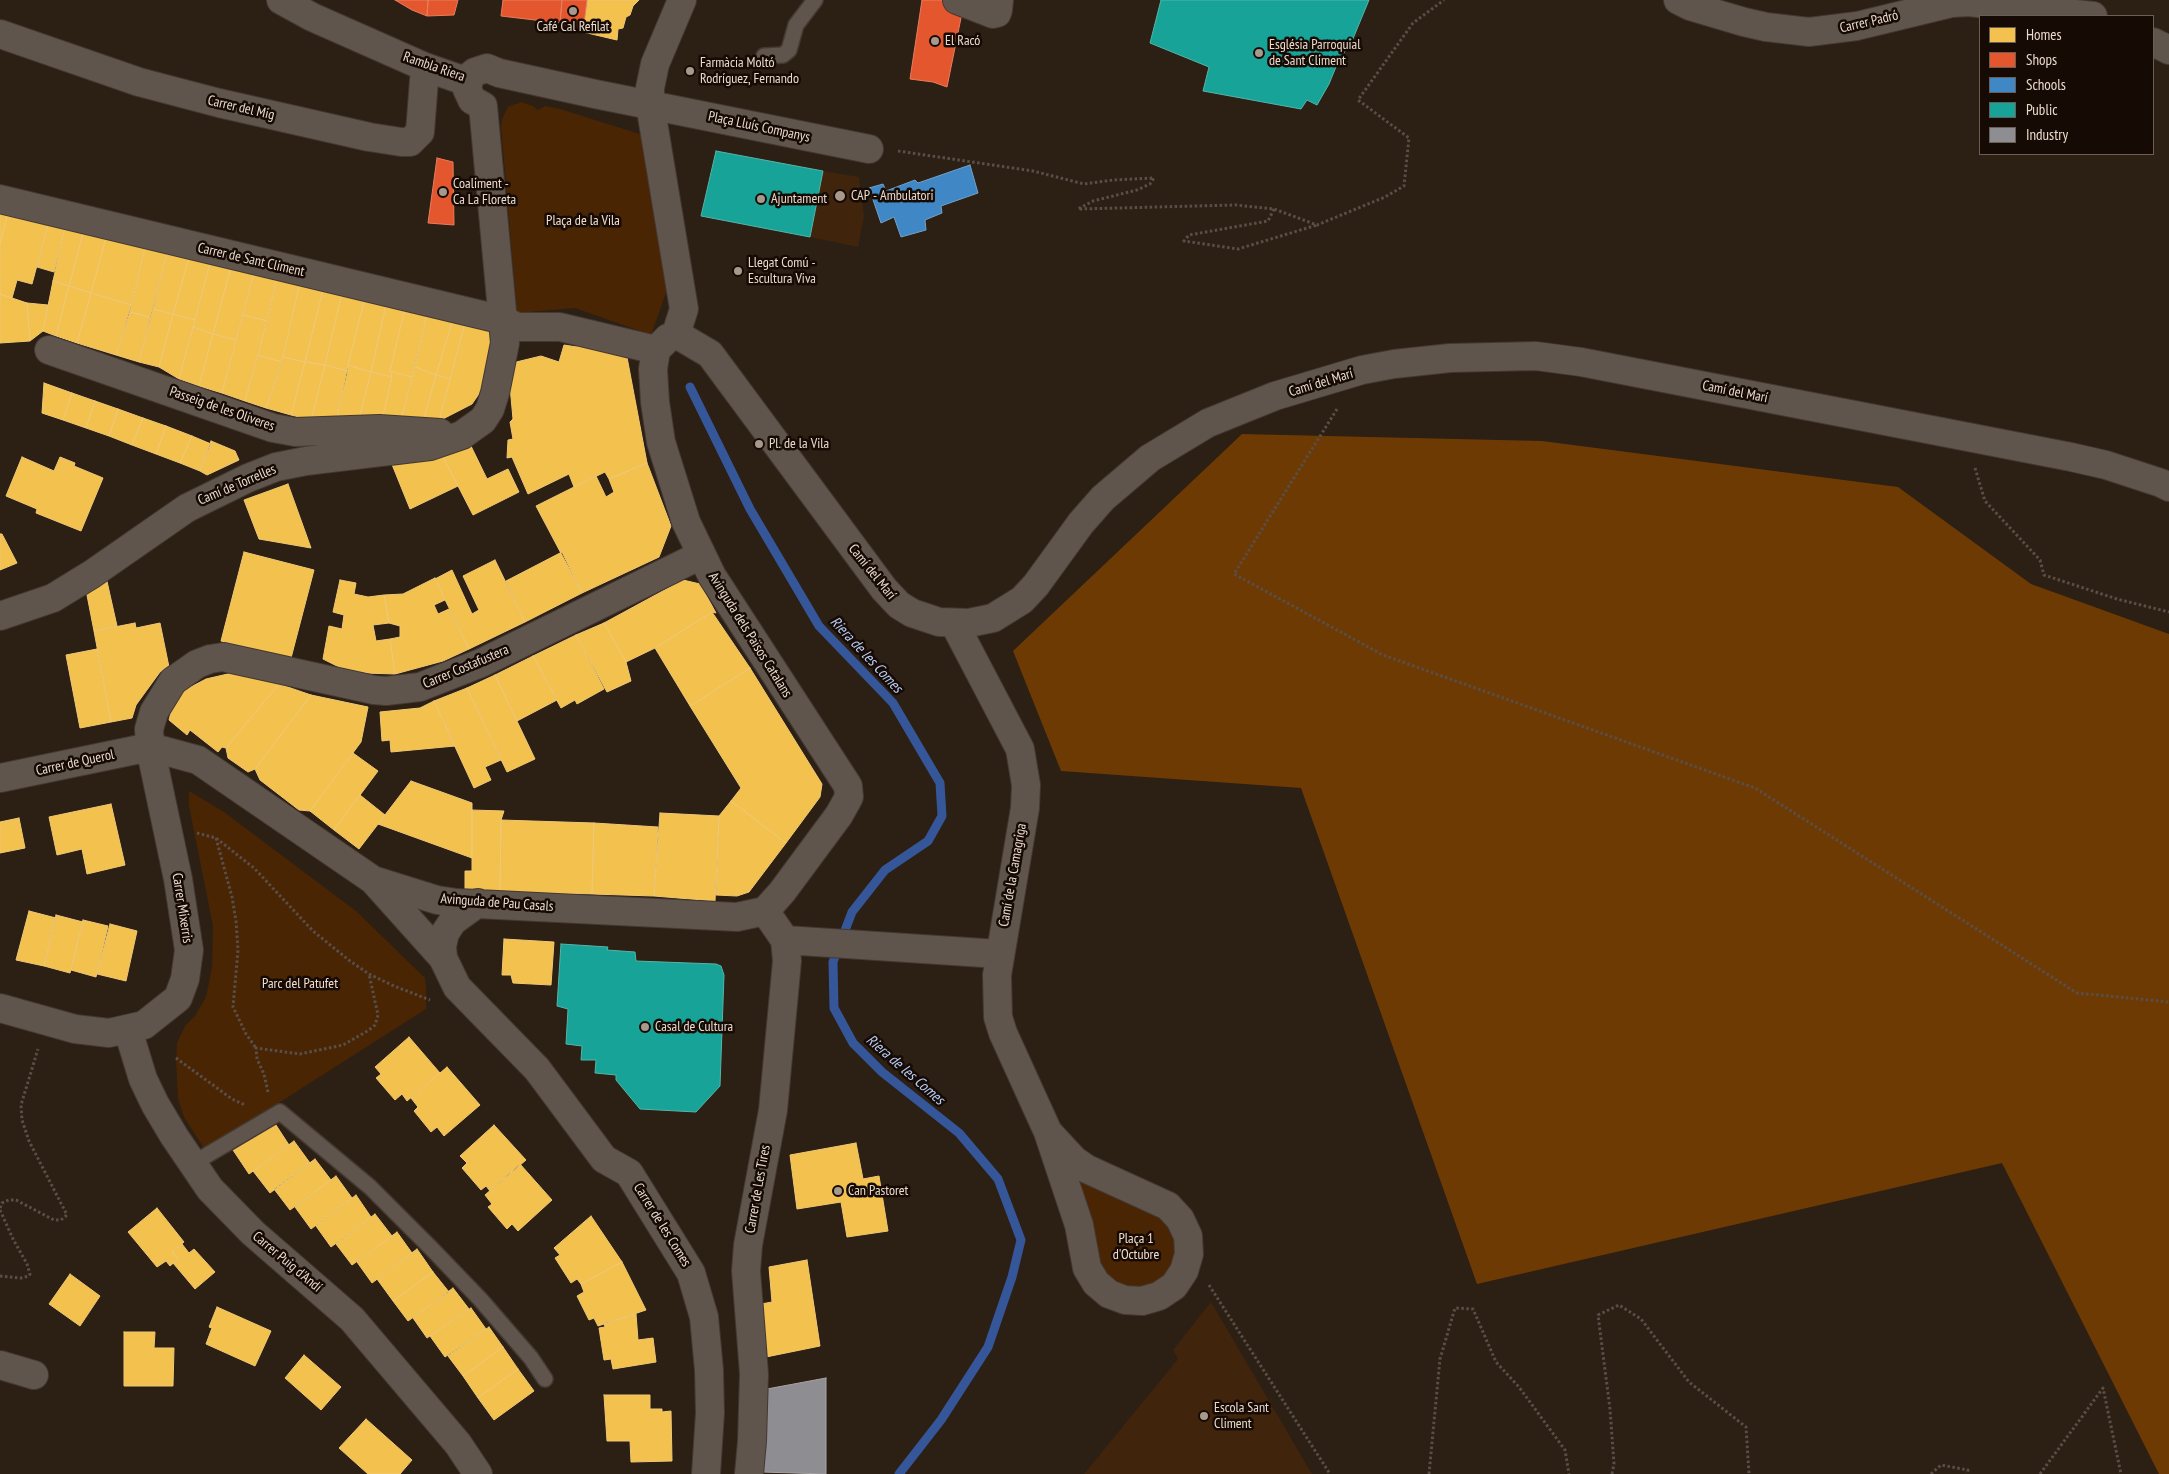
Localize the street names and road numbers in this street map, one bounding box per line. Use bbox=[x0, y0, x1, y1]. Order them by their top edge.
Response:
street label: Carrer Padró bbox=[1838, 7, 1900, 37]
street label: Rambla Riera bbox=[401, 49, 467, 85]
street label: Carrer del Mig bbox=[206, 92, 276, 124]
street label: Plaça Lluís Companys bbox=[707, 108, 811, 146]
street label: Carrer de Sant Climent bbox=[196, 240, 306, 280]
street label: Camí del Marí bbox=[1287, 365, 1355, 401]
street label: Camí del Marí bbox=[1701, 377, 1769, 407]
street label: Passeig de les Oliveres bbox=[167, 383, 277, 435]
street label: Camí de Torrelles bbox=[195, 461, 279, 509]
street label: Camí del Marí bbox=[845, 541, 899, 603]
street label: Avinguda dels Països Catalans bbox=[705, 569, 795, 701]
street label: Carrer Costafustera bbox=[421, 641, 511, 693]
street label: Carrer de Querol bbox=[34, 747, 116, 779]
street label: Camí de la Camagriga bbox=[996, 822, 1030, 928]
street label: Carrer Mixerris bbox=[168, 872, 196, 944]
street label: Avinguda de Pau Casals bbox=[440, 891, 554, 915]
street label: Carrer de Les Tires bbox=[742, 1144, 774, 1234]
street label: Carrer de les Comes bbox=[630, 1180, 694, 1270]
street label: Carrer Puig d'Andí bbox=[249, 1228, 325, 1296]

